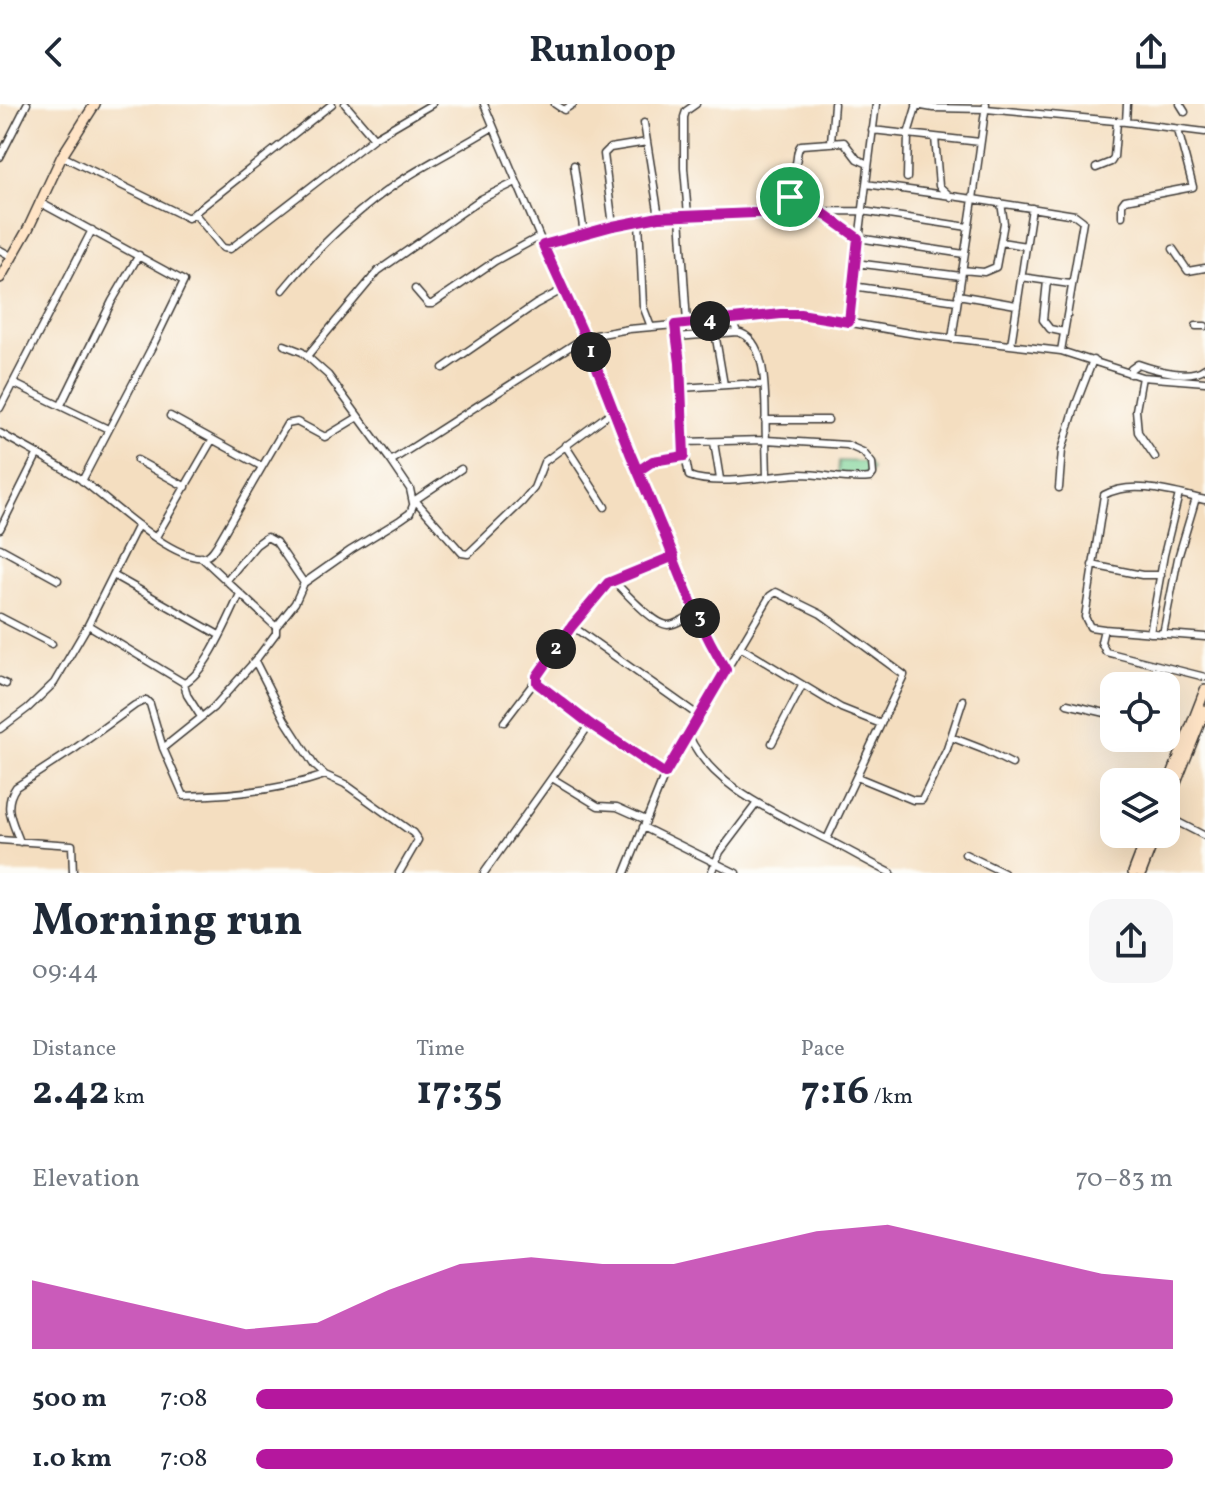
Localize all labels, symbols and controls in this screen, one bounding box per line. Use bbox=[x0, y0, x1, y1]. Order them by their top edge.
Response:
text: Runloop bbox=[529, 27, 676, 77]
icon: back bbox=[32, 30, 76, 74]
icon: share bbox=[1129, 30, 1173, 74]
pin bbox=[756, 163, 824, 231]
icon: arrive bbox=[768, 175, 812, 219]
pin: 4 bbox=[690, 301, 730, 341]
text: 4 bbox=[703, 305, 717, 336]
pin: 1 bbox=[571, 332, 611, 372]
text: 1 bbox=[587, 336, 595, 367]
pin: 3 bbox=[680, 598, 720, 638]
text: 3 bbox=[694, 602, 706, 633]
pin: 2 bbox=[536, 629, 576, 669]
text: 2 bbox=[550, 633, 562, 664]
map controls bbox=[1100, 672, 1180, 848]
button: locate bbox=[1100, 672, 1180, 752]
button: layers bbox=[1100, 768, 1180, 848]
text: Morning run bbox=[32, 892, 303, 953]
button: share bbox=[1089, 899, 1173, 983]
text: 09:44 bbox=[32, 953, 99, 989]
text: Distance bbox=[32, 1034, 116, 1065]
text: Time bbox=[416, 1034, 465, 1065]
text: Pace bbox=[801, 1034, 845, 1065]
text: 2.42 bbox=[32, 1065, 109, 1121]
text: 17:35 bbox=[416, 1065, 503, 1121]
text: 7:16 bbox=[801, 1065, 869, 1121]
text: km bbox=[109, 1082, 145, 1113]
text: /km bbox=[869, 1082, 913, 1113]
text: Elevation bbox=[32, 1161, 140, 1197]
text: 70–83 m bbox=[1076, 1161, 1173, 1197]
text: 500 m bbox=[32, 1381, 107, 1417]
text: 7:08 bbox=[160, 1381, 208, 1417]
text: 1.0 km bbox=[32, 1441, 112, 1477]
text: 7:08 bbox=[160, 1441, 208, 1477]

